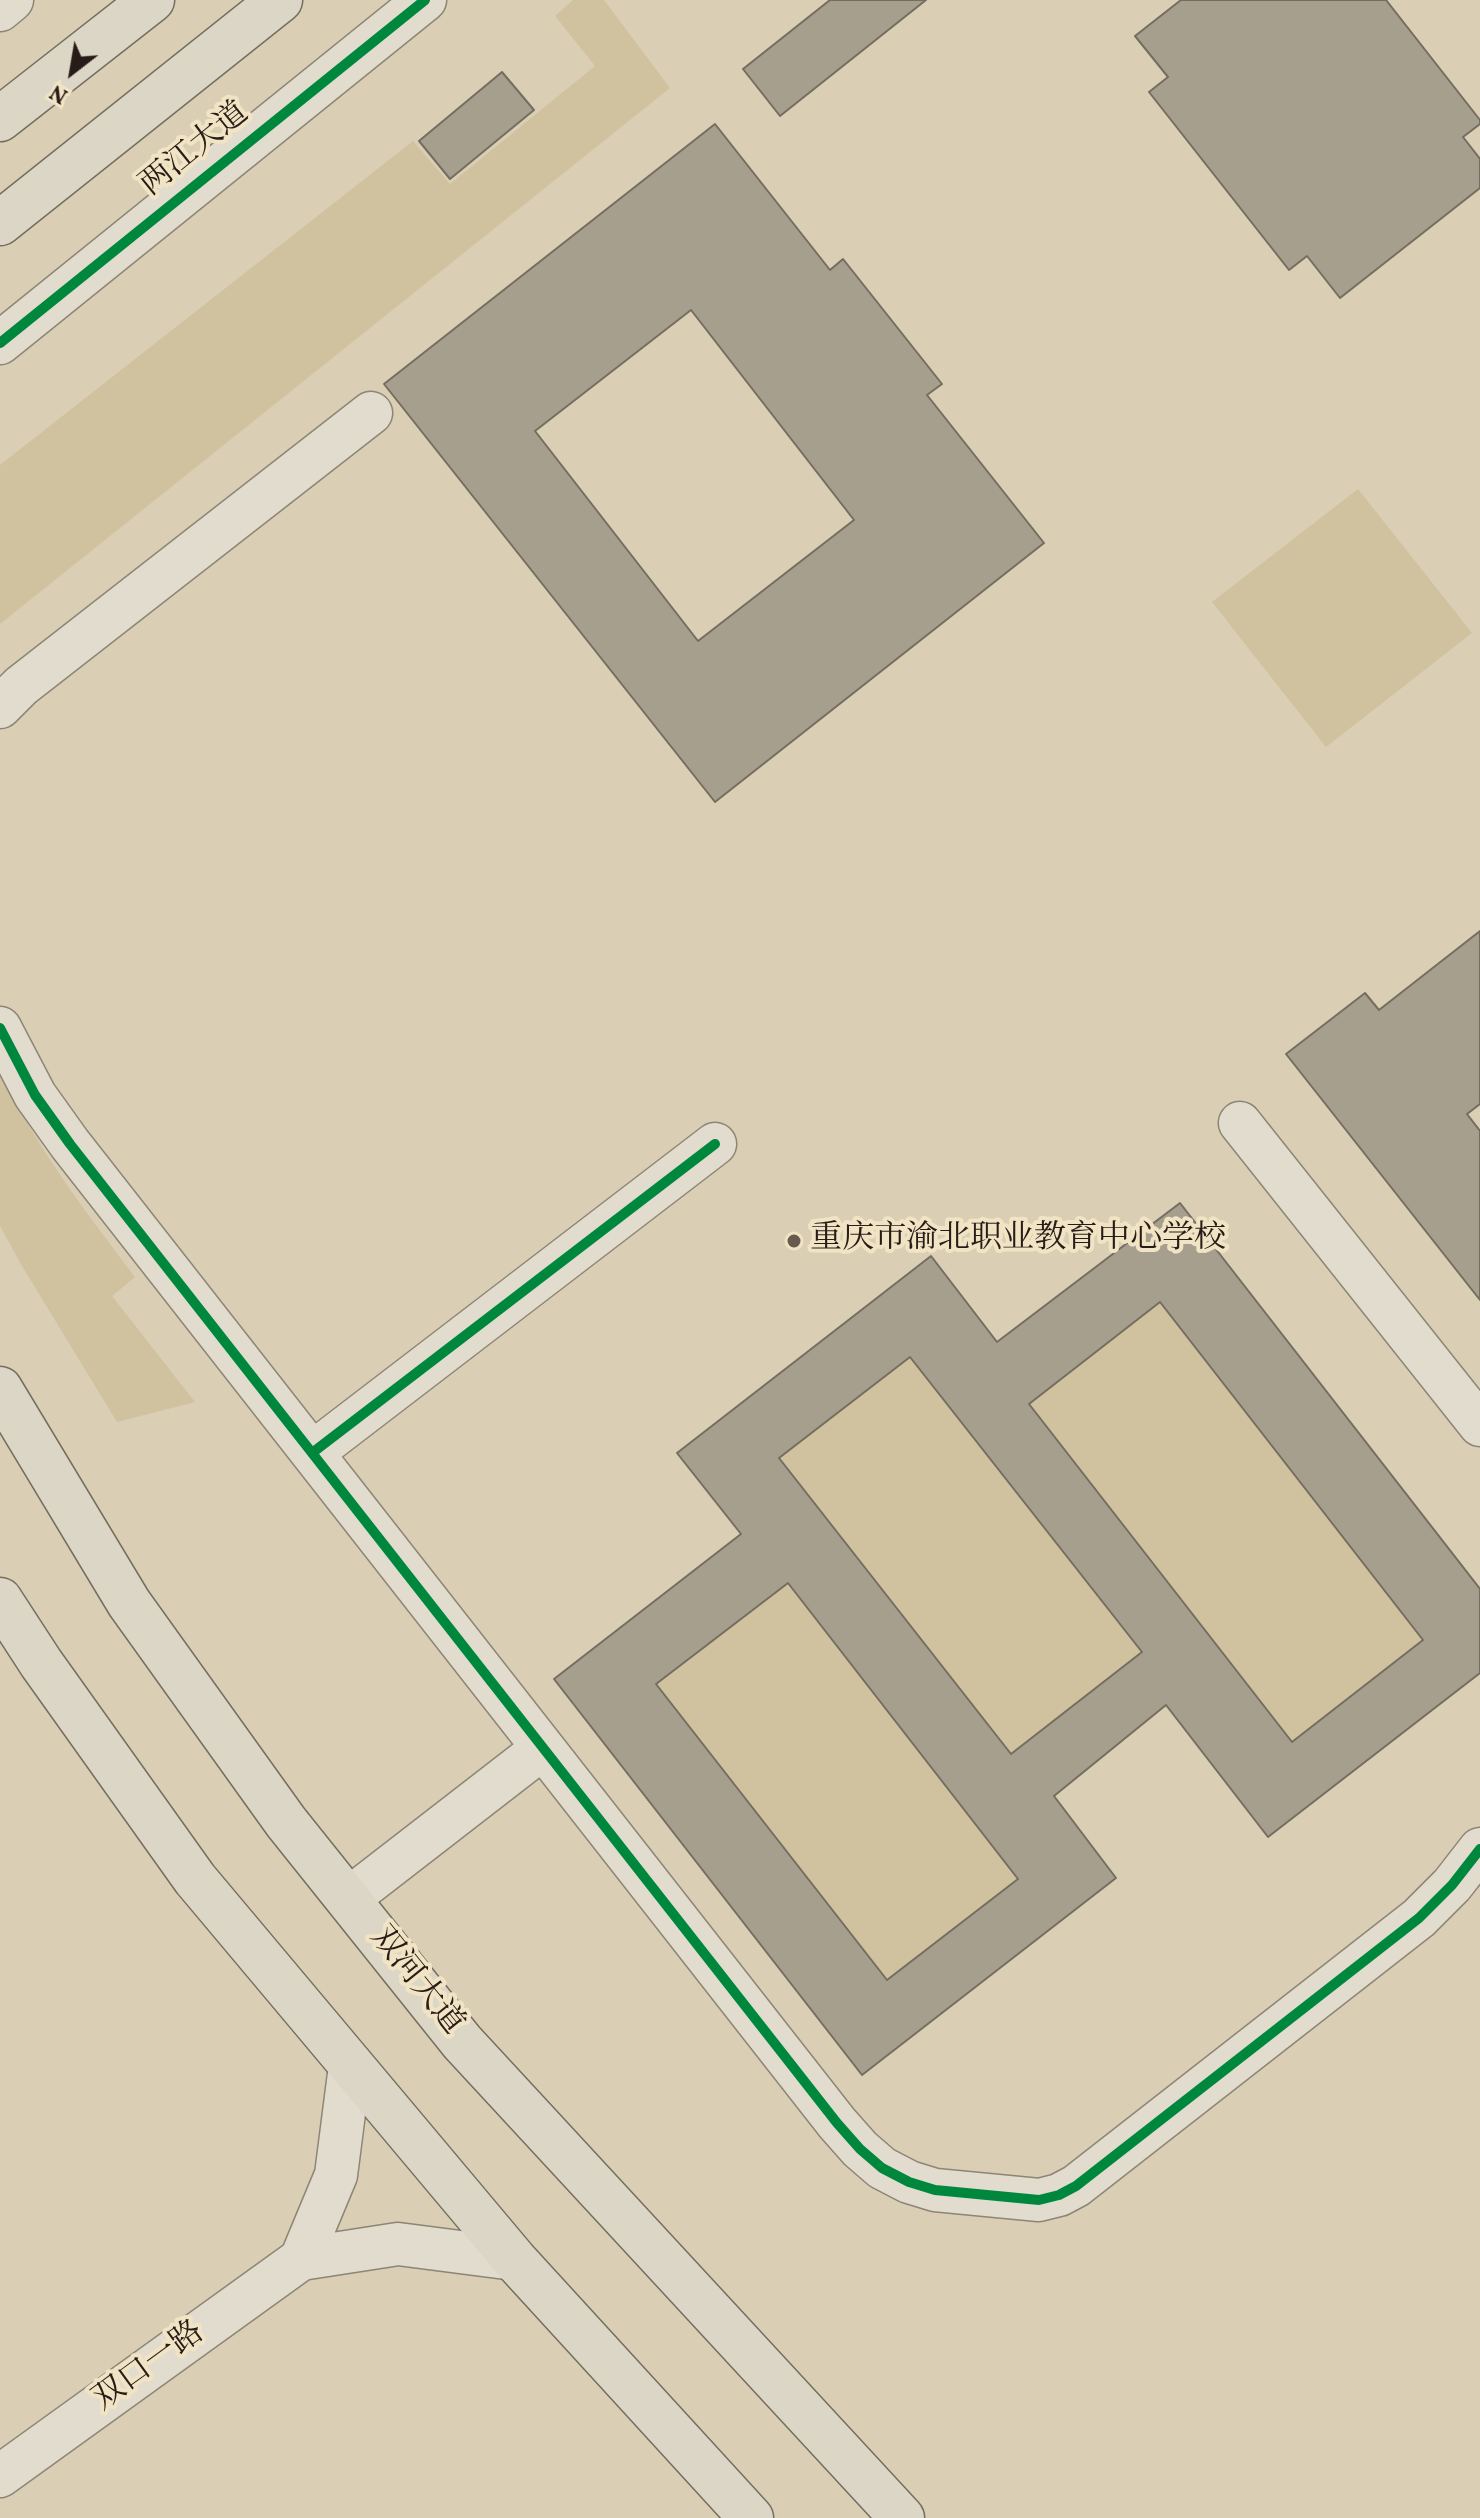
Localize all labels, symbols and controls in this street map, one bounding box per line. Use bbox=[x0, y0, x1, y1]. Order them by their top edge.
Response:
north arrow bbox=[32, 32, 112, 112]
text: N bbox=[45, 76, 74, 110]
street label: 两江大道 bbox=[134, 96, 258, 206]
place label: 重庆市渝北职业教育中心学校 bbox=[810, 1222, 1226, 1260]
marker: 重庆市渝北职业教育中心学校 bbox=[785, 1232, 803, 1250]
street label: 双河大道 bbox=[360, 1920, 470, 2044]
street label: 双口一路 bbox=[87, 2315, 213, 2421]

